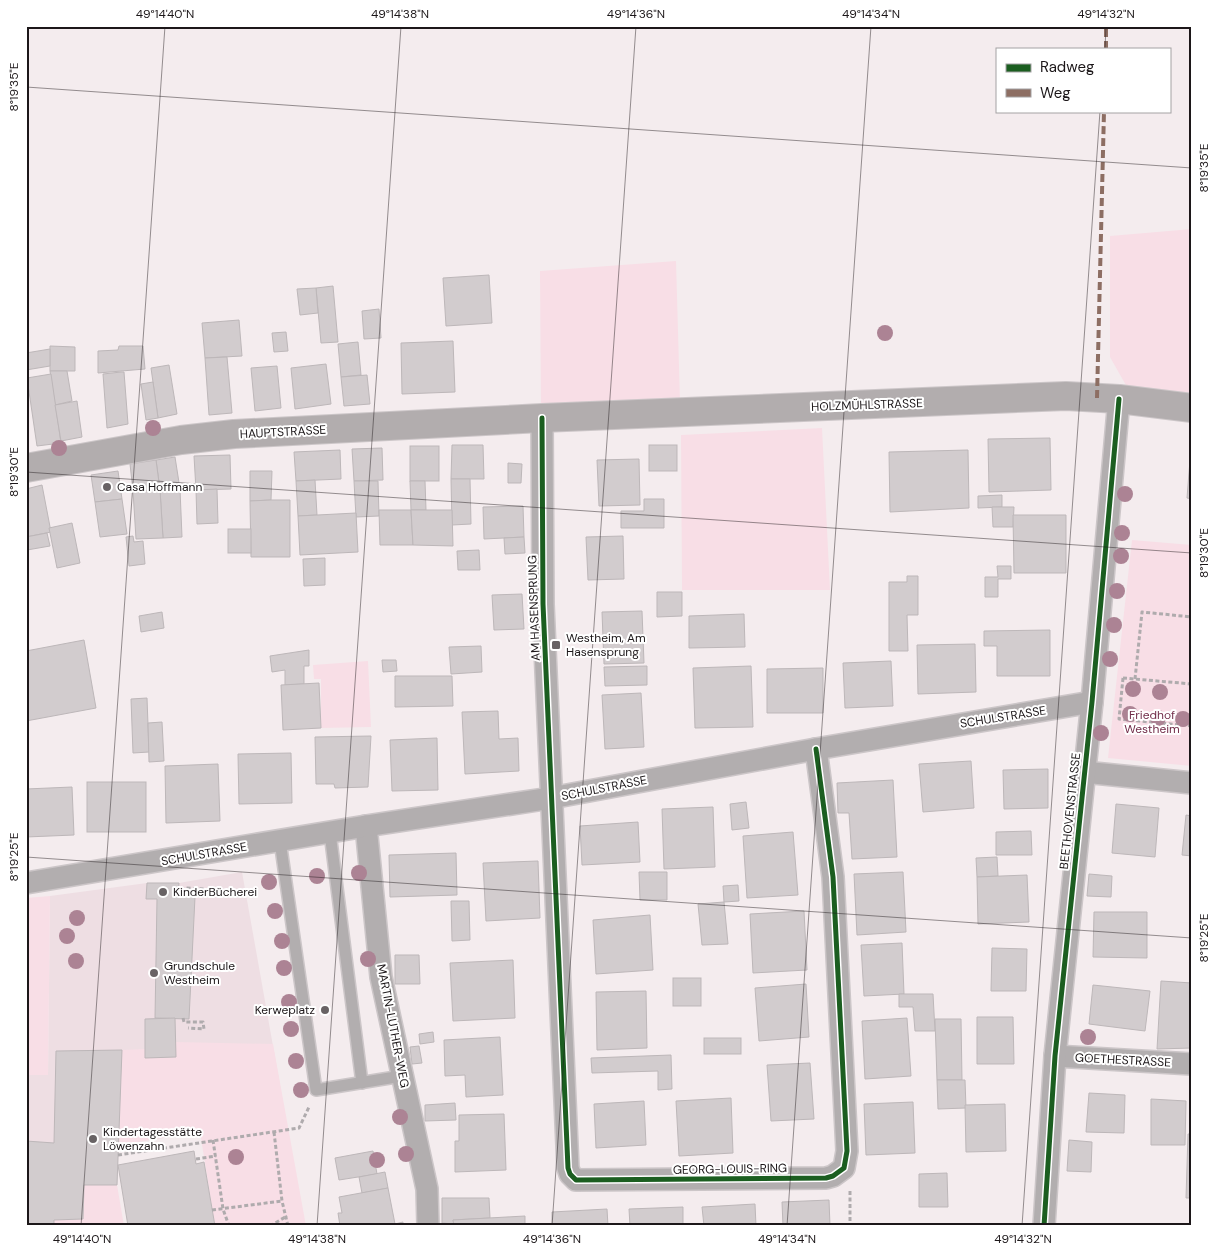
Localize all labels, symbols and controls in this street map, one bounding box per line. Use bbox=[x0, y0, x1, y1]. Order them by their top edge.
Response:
text: 49°14'40"N bbox=[136, 6, 194, 22]
text: 49°14'38"N bbox=[371, 6, 429, 22]
text: 49°14'36"N bbox=[607, 6, 665, 22]
text: 49°14'34"N bbox=[842, 6, 900, 22]
text: 49°14'32"N bbox=[1077, 6, 1135, 22]
legend bbox=[996, 48, 1170, 112]
text: Radweg bbox=[1040, 57, 1094, 77]
text: 8°19'35"E bbox=[6, 62, 22, 112]
text: Weg bbox=[1040, 83, 1071, 103]
text: 8°19'35"E bbox=[1196, 143, 1212, 193]
street label: HOLZMÜHLSTRASSE bbox=[811, 395, 923, 415]
street label: HAUPTSTRASSE bbox=[239, 422, 327, 442]
text: 8°19'30"E bbox=[6, 447, 22, 497]
place label: Casa Hoffmann bbox=[117, 479, 202, 495]
marker: Casa Hoffmann bbox=[101, 481, 113, 493]
text: 8°19'30"E bbox=[1196, 528, 1212, 578]
street label: AM HASENSPRUNG bbox=[524, 555, 544, 661]
place label: Westheim, Am Hasensprung bbox=[566, 630, 646, 660]
marker: Westheim, Am Hasensprung bbox=[550, 639, 562, 651]
street label: SCHULSTRASSE bbox=[959, 702, 1047, 732]
park label: Friedhof Westheim bbox=[1124, 707, 1180, 737]
street label: BEETHOVENSTRASSE bbox=[1056, 752, 1084, 870]
street label: SCHULSTRASSE bbox=[560, 772, 648, 804]
text: 8°19'25"E bbox=[6, 832, 22, 881]
street label: SCHULSTRASSE bbox=[160, 839, 248, 869]
place label: KinderBücherei bbox=[173, 884, 257, 900]
marker: KinderBücherei bbox=[157, 886, 169, 898]
text: 8°19'25"E bbox=[1196, 913, 1212, 962]
place label: Grundschule Westheim bbox=[164, 958, 235, 988]
street label: MARTIN-LUTHER-WEG bbox=[373, 963, 413, 1089]
marker: Grundschule Westheim bbox=[148, 967, 160, 979]
place label: Kerweplatz bbox=[255, 1002, 315, 1018]
marker: Kerweplatz bbox=[319, 1004, 331, 1016]
street label: GOETHESTRASSE bbox=[1075, 1049, 1172, 1071]
place label: Kindertagesstätte Löwenzahn bbox=[103, 1124, 202, 1154]
marker: Kindertagesstätte Löwenzahn bbox=[87, 1133, 99, 1145]
street label: GEORG-LOUIS-RING bbox=[673, 1160, 787, 1178]
text: 49°14'40"N bbox=[53, 1231, 111, 1247]
text: 49°14'38"N bbox=[288, 1231, 346, 1247]
text: 49°14'36"N bbox=[523, 1231, 581, 1247]
text: 49°14'34"N bbox=[758, 1231, 816, 1247]
text: 49°14'32"N bbox=[994, 1231, 1052, 1247]

